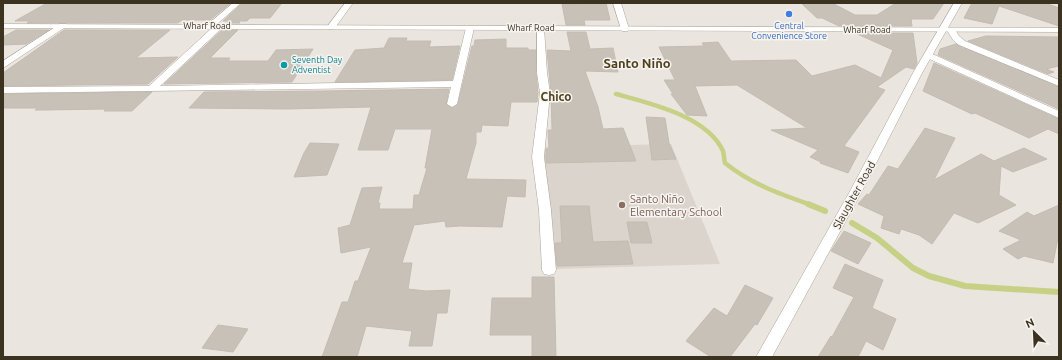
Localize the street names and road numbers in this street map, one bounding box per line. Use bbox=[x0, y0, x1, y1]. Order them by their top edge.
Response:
street label: Wharf Road bbox=[183, 21, 231, 31]
street label: Wharf Road bbox=[507, 23, 555, 33]
street label: Wharf Road bbox=[843, 25, 891, 35]
street label: Slaughter Road bbox=[830, 159, 878, 231]

